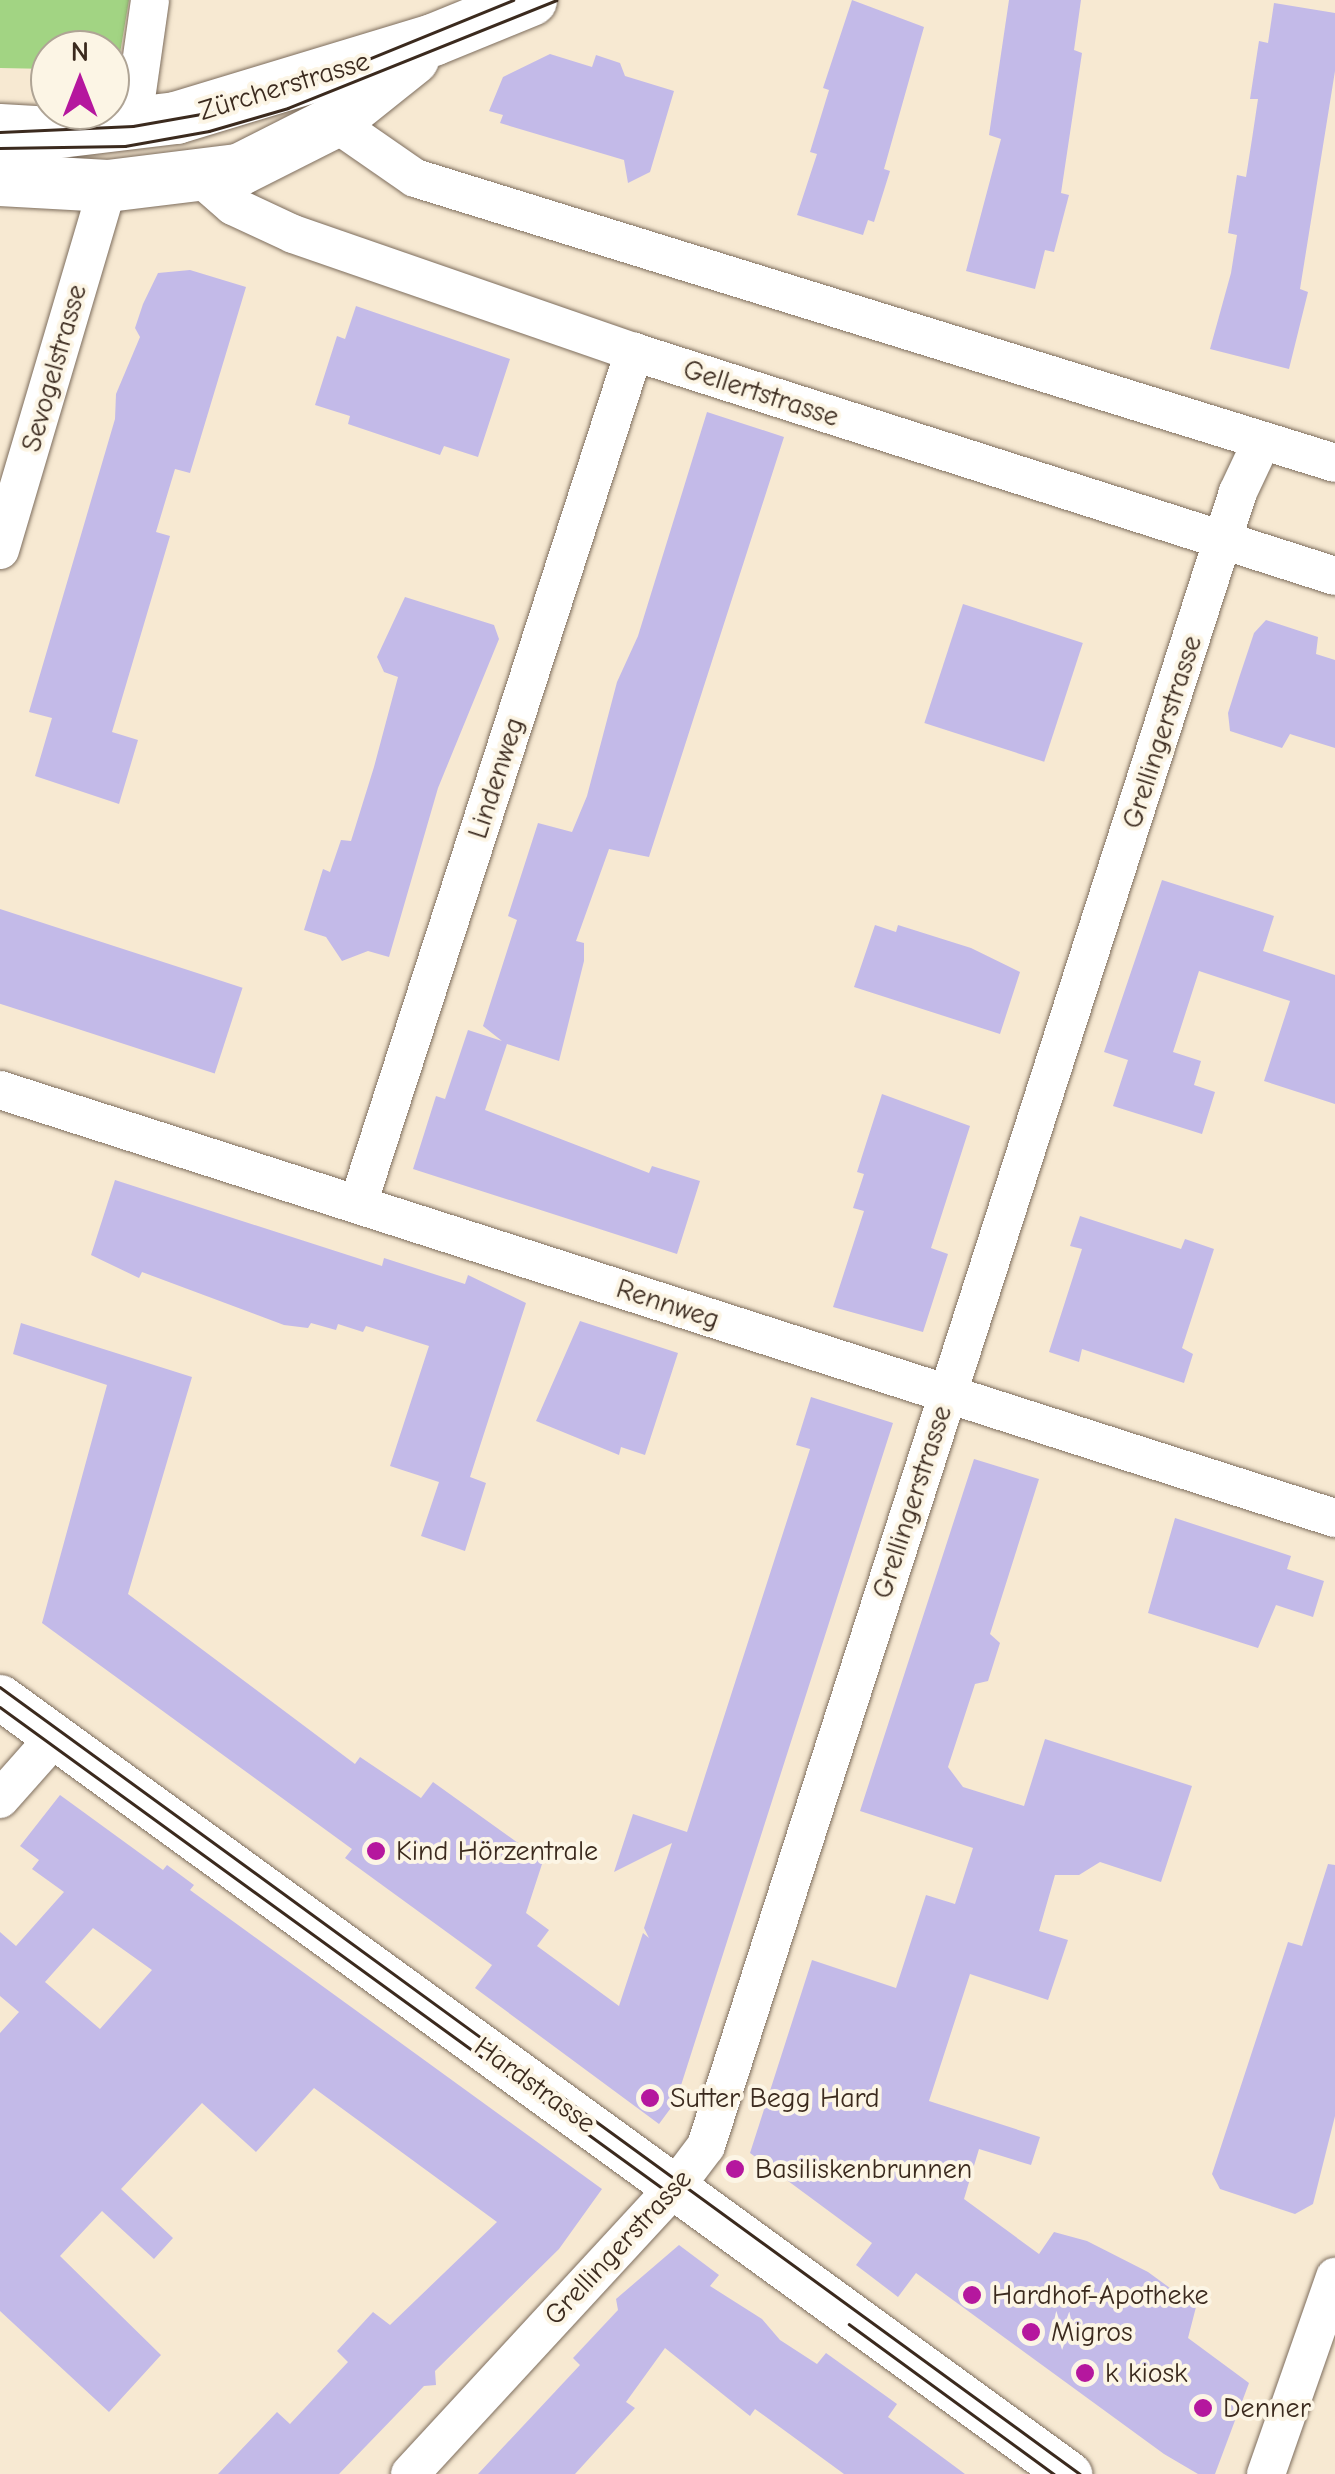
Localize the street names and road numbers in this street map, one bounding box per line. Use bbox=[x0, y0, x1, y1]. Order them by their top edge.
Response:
street label: Zürcherstrasse bbox=[195, 44, 373, 128]
street label: Sevogelstrasse bbox=[14, 281, 94, 455]
street label: Gellertstrasse bbox=[679, 352, 843, 434]
street label: Grellingerstrasse bbox=[1115, 631, 1209, 833]
street label: Lindenweg bbox=[461, 713, 531, 843]
street label: Rennweg bbox=[612, 1272, 724, 1336]
street label: Grellingerstrasse bbox=[865, 1401, 959, 1603]
street label: Hardstrasse bbox=[468, 2030, 602, 2140]
street label: Grellingerstrasse bbox=[537, 2162, 699, 2332]

